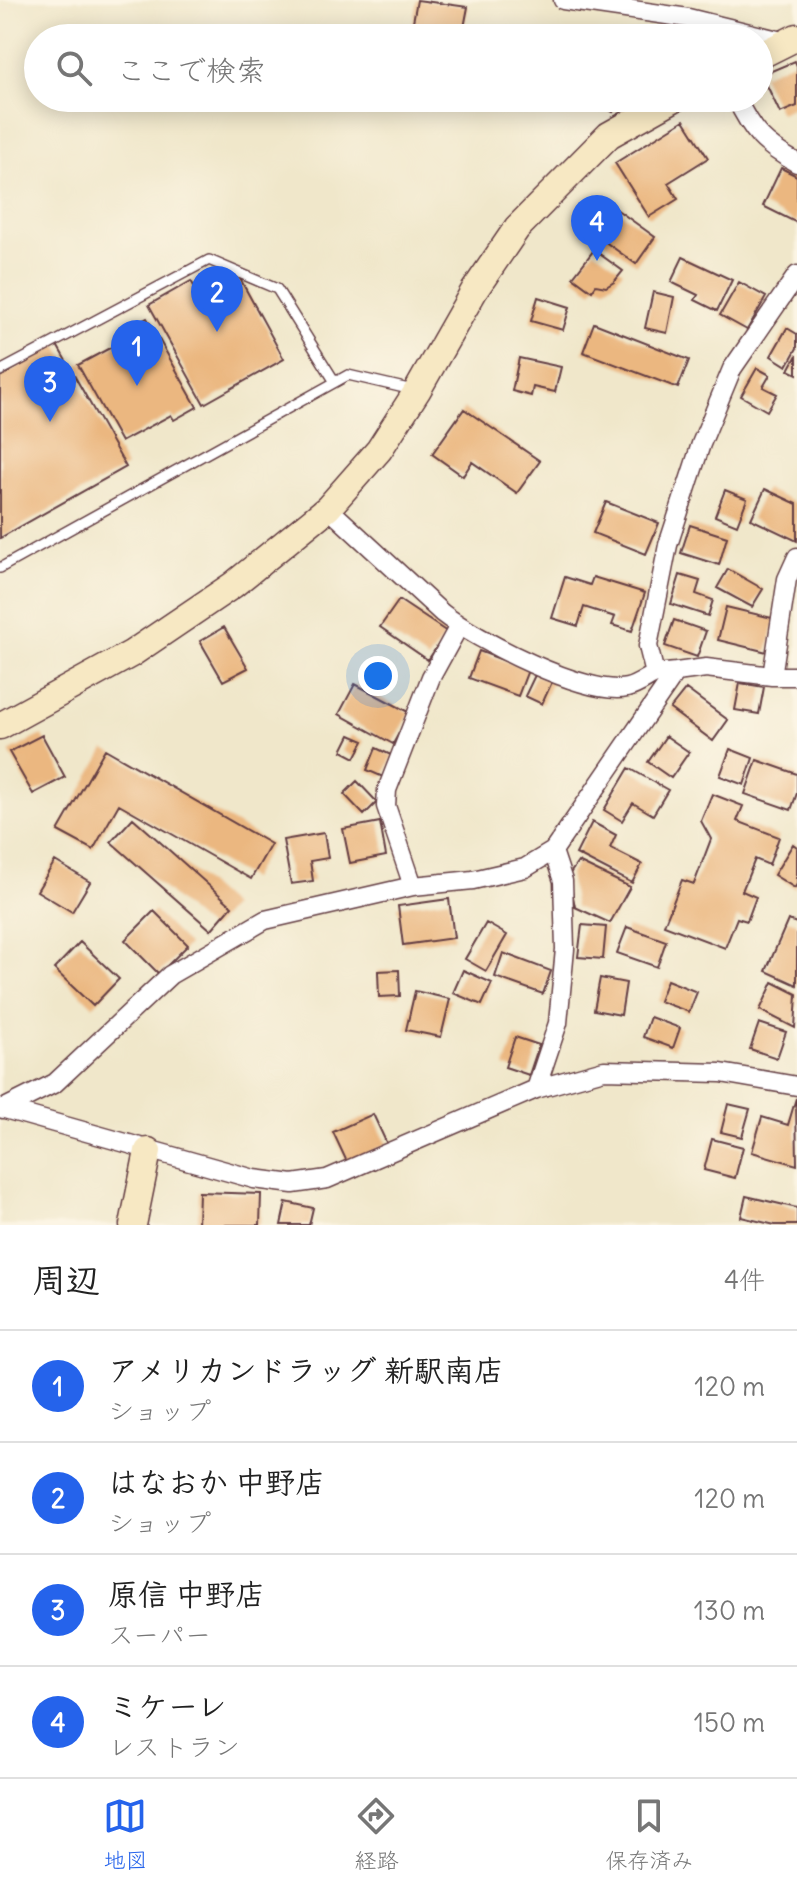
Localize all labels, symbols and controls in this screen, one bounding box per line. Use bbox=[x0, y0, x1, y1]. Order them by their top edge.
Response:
search box bbox=[24, 24, 773, 112]
icon: search bbox=[52, 46, 96, 90]
text: ここで検索 bbox=[116, 51, 266, 89]
pin: 4 bbox=[571, 195, 623, 261]
pin: 2 bbox=[191, 266, 243, 332]
pin: 1 bbox=[111, 320, 163, 386]
pin: 3 bbox=[24, 356, 76, 422]
your location bbox=[358, 656, 398, 696]
text: 周辺 bbox=[32, 1258, 100, 1301]
text: 4件 bbox=[724, 1263, 765, 1296]
text: アメリカンドラッグ 新駅南店 bbox=[108, 1351, 504, 1389]
text: 1 bbox=[53, 1370, 63, 1403]
text: 120 m bbox=[694, 1370, 765, 1403]
text: ショップ bbox=[108, 1394, 211, 1427]
text: はなおか 中野店 bbox=[108, 1463, 325, 1501]
text: 2 bbox=[51, 1482, 65, 1515]
text: 120 m bbox=[694, 1482, 765, 1515]
text: ショップ bbox=[108, 1506, 211, 1539]
text: 原信 中野店 bbox=[108, 1575, 265, 1613]
text: 3 bbox=[51, 1594, 65, 1627]
text: 130 m bbox=[694, 1594, 765, 1627]
text: スーパー bbox=[108, 1618, 211, 1651]
text: ミケーレ bbox=[108, 1687, 227, 1725]
text: 4 bbox=[50, 1706, 66, 1739]
text: 150 m bbox=[694, 1706, 765, 1739]
text: レストラン bbox=[108, 1730, 240, 1763]
tab: 地図 bbox=[103, 1794, 148, 1874]
tab: 経路 bbox=[354, 1794, 399, 1874]
tab: 保存済み bbox=[605, 1794, 694, 1874]

